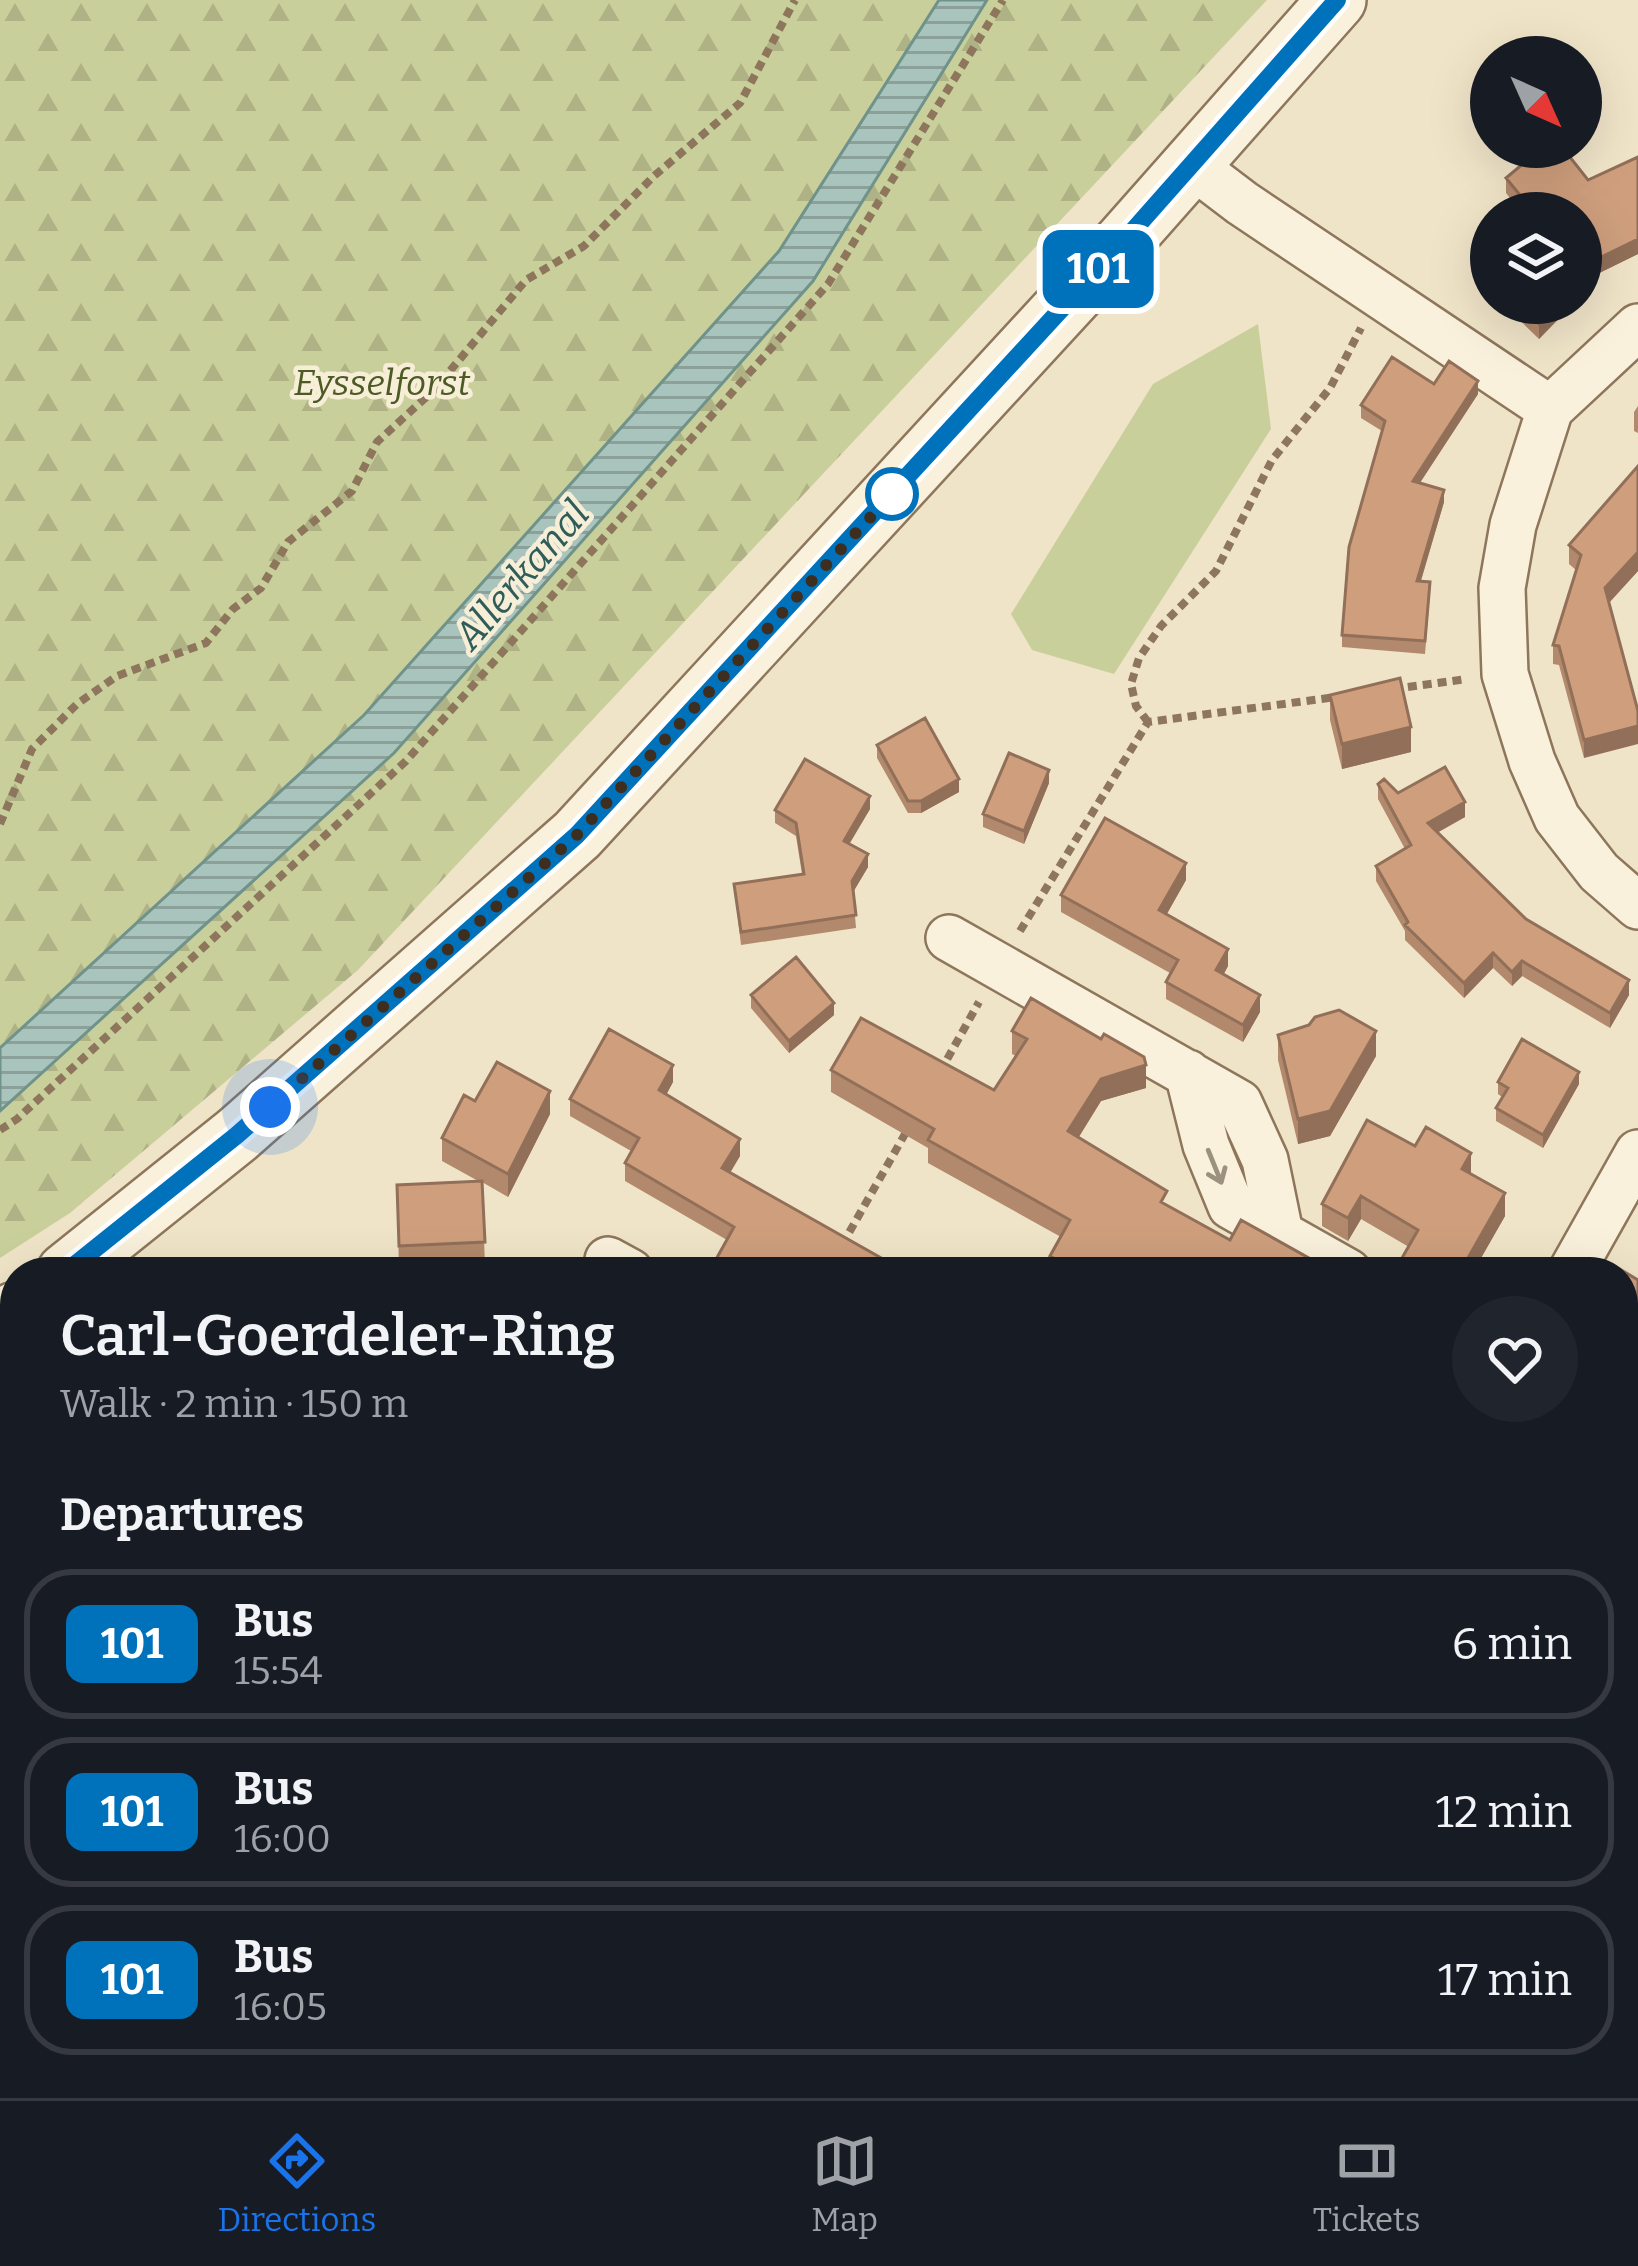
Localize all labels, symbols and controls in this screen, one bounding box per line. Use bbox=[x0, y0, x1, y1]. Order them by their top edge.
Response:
north arrow bbox=[1470, 36, 1602, 168]
map controls bbox=[1470, 36, 1602, 324]
button: layers bbox=[1470, 192, 1602, 324]
line badge: 101 bbox=[1029, 230, 1167, 308]
text: 101 bbox=[1067, 244, 1129, 294]
park label: Eysselforst bbox=[294, 361, 471, 405]
unlabelled marker bbox=[867, 469, 917, 519]
water label: Allerkanal bbox=[444, 492, 599, 660]
your location bbox=[240, 1077, 300, 1137]
one-way arrow bbox=[1206, 1148, 1227, 1185]
button: heart bbox=[1452, 1296, 1578, 1422]
text: Carl-Goerdeler-Ring bbox=[60, 1302, 615, 1370]
text: Walk · 2 min · 150 m bbox=[60, 1381, 408, 1427]
text: Departures bbox=[60, 1488, 304, 1542]
text: Bus bbox=[234, 1594, 313, 1648]
text: 6 min bbox=[1452, 1617, 1572, 1671]
text: 101 bbox=[101, 1619, 163, 1669]
text: 15:54 bbox=[234, 1648, 323, 1694]
text: Bus bbox=[234, 1762, 313, 1816]
text: 12 min bbox=[1435, 1785, 1572, 1839]
text: 101 bbox=[101, 1787, 163, 1837]
text: 16:00 bbox=[234, 1816, 331, 1862]
text: Bus bbox=[234, 1930, 313, 1984]
text: 17 min bbox=[1438, 1953, 1572, 2007]
text: 101 bbox=[101, 1955, 163, 2005]
text: 16:05 bbox=[234, 1984, 327, 2030]
tab: Directions bbox=[217, 2128, 376, 2240]
tab: Map bbox=[811, 2128, 878, 2240]
tab: Tickets bbox=[1313, 2128, 1421, 2240]

